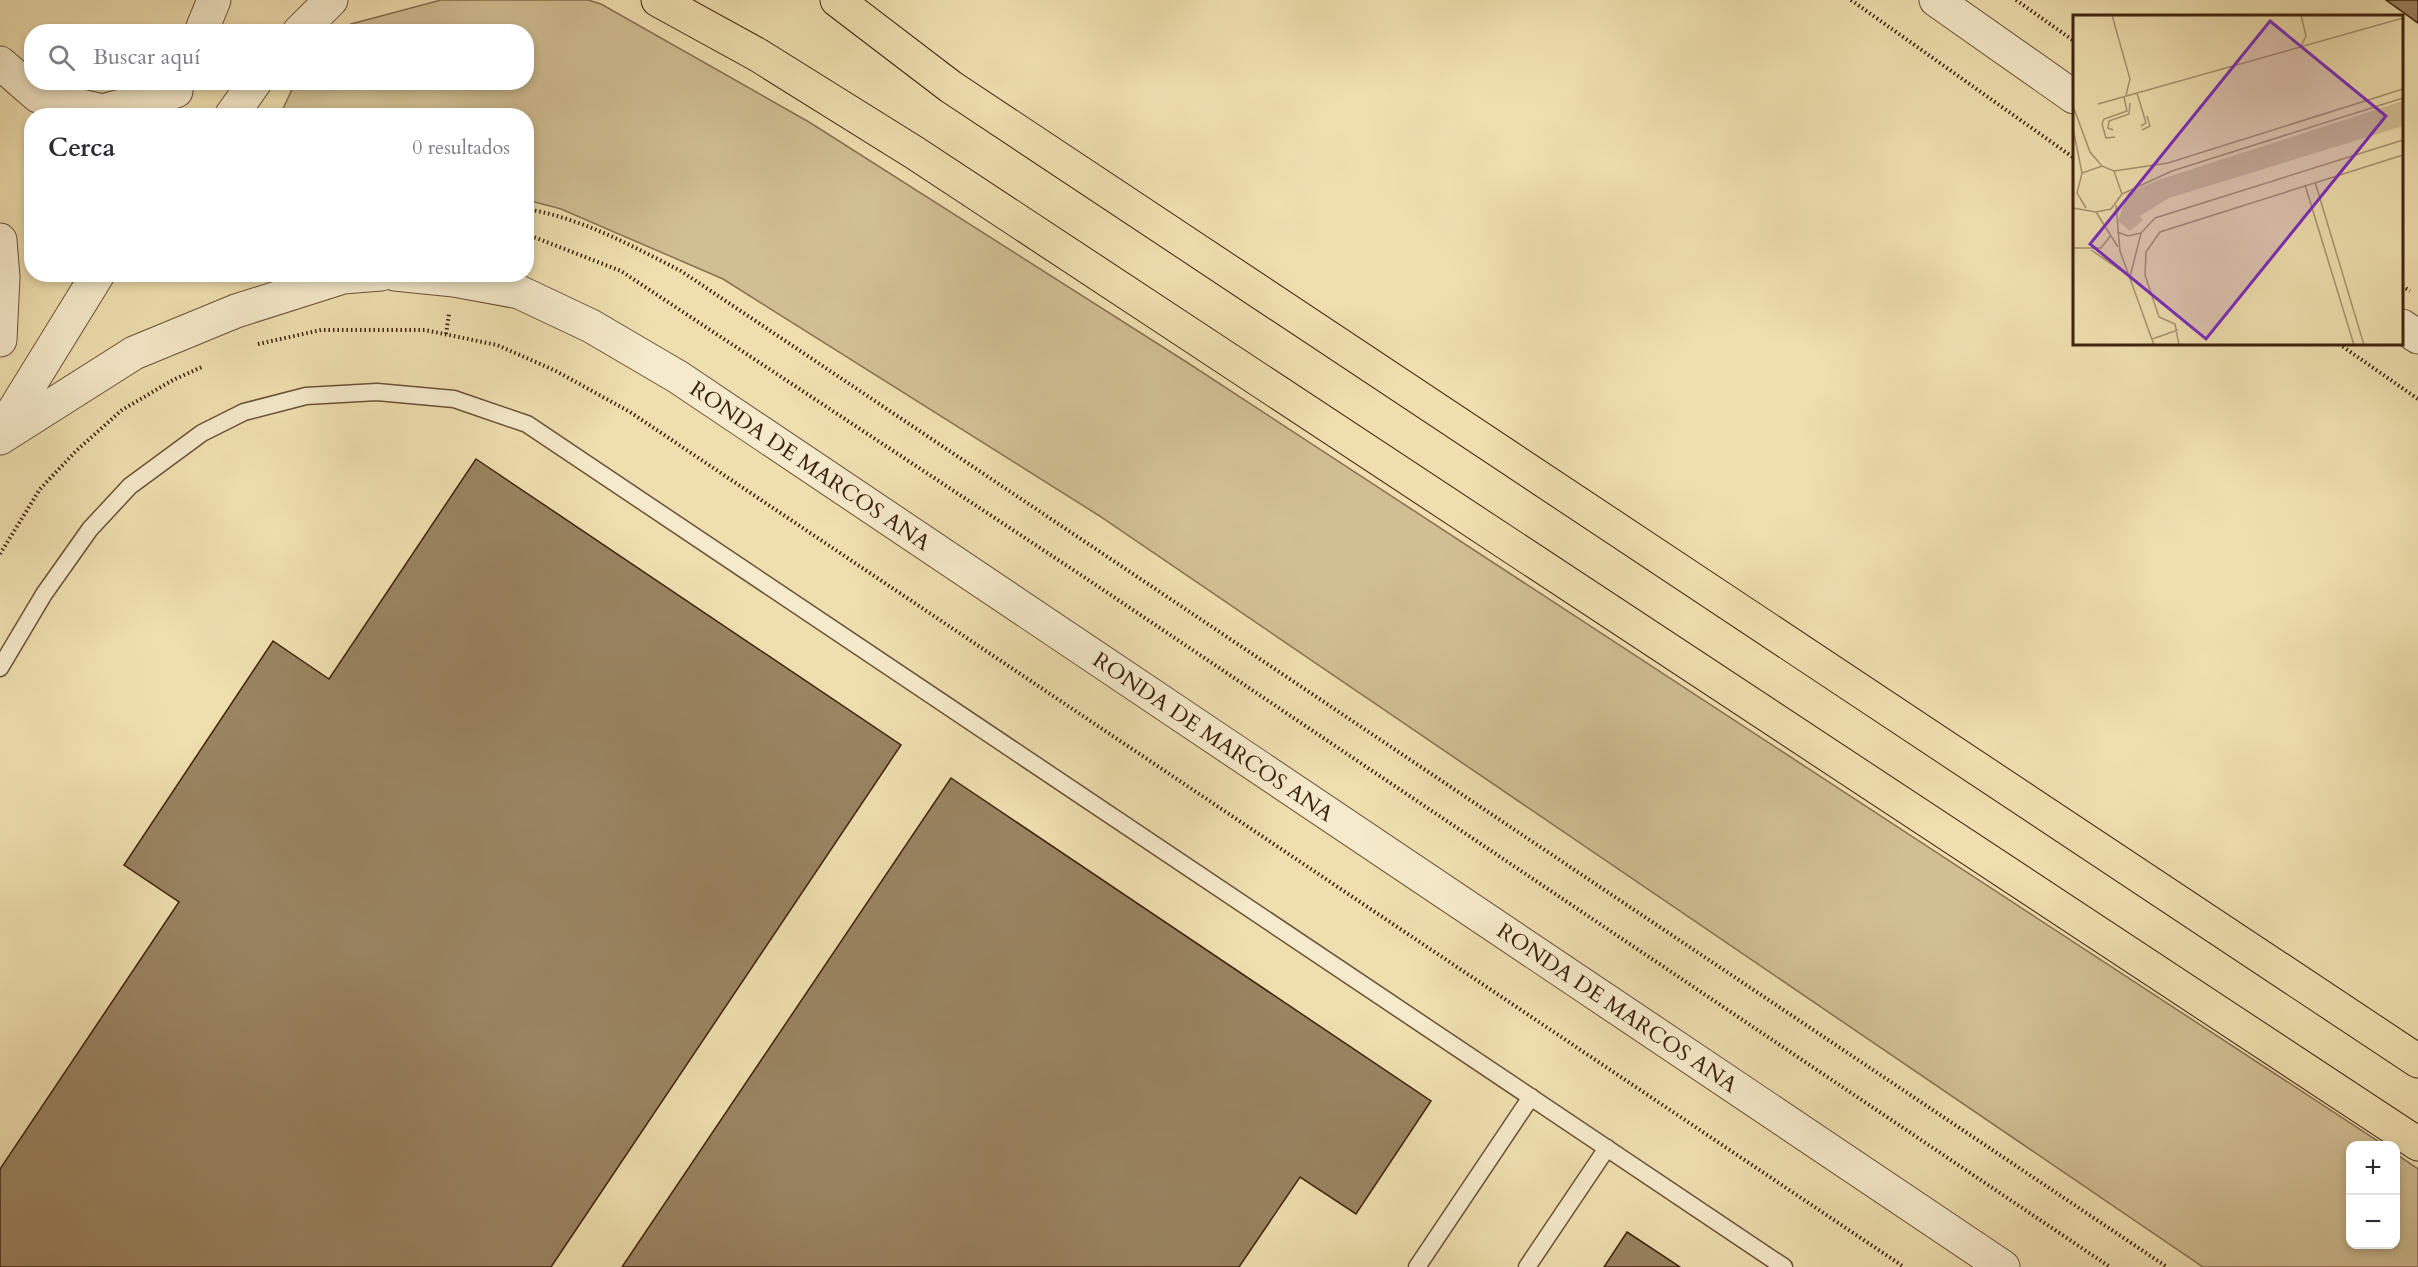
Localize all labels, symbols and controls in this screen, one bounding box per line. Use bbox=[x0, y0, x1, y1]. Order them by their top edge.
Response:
inset map bbox=[2073, 15, 2403, 345]
search box bbox=[24, 24, 534, 90]
icon: search bbox=[45, 41, 78, 74]
text: Buscar aquí bbox=[93, 42, 200, 72]
text: Cerca bbox=[48, 130, 115, 165]
text: 0 resultados bbox=[412, 134, 510, 161]
street label: RONDA DE MARCOS ANA bbox=[684, 374, 937, 558]
street label: RONDA DE MARCOS ANA bbox=[1087, 645, 1340, 829]
street label: RONDA DE MARCOS ANA bbox=[1491, 916, 1744, 1100]
map controls bbox=[2346, 1141, 2400, 1249]
button: + bbox=[2346, 1141, 2400, 1195]
button: − bbox=[2346, 1195, 2400, 1249]

